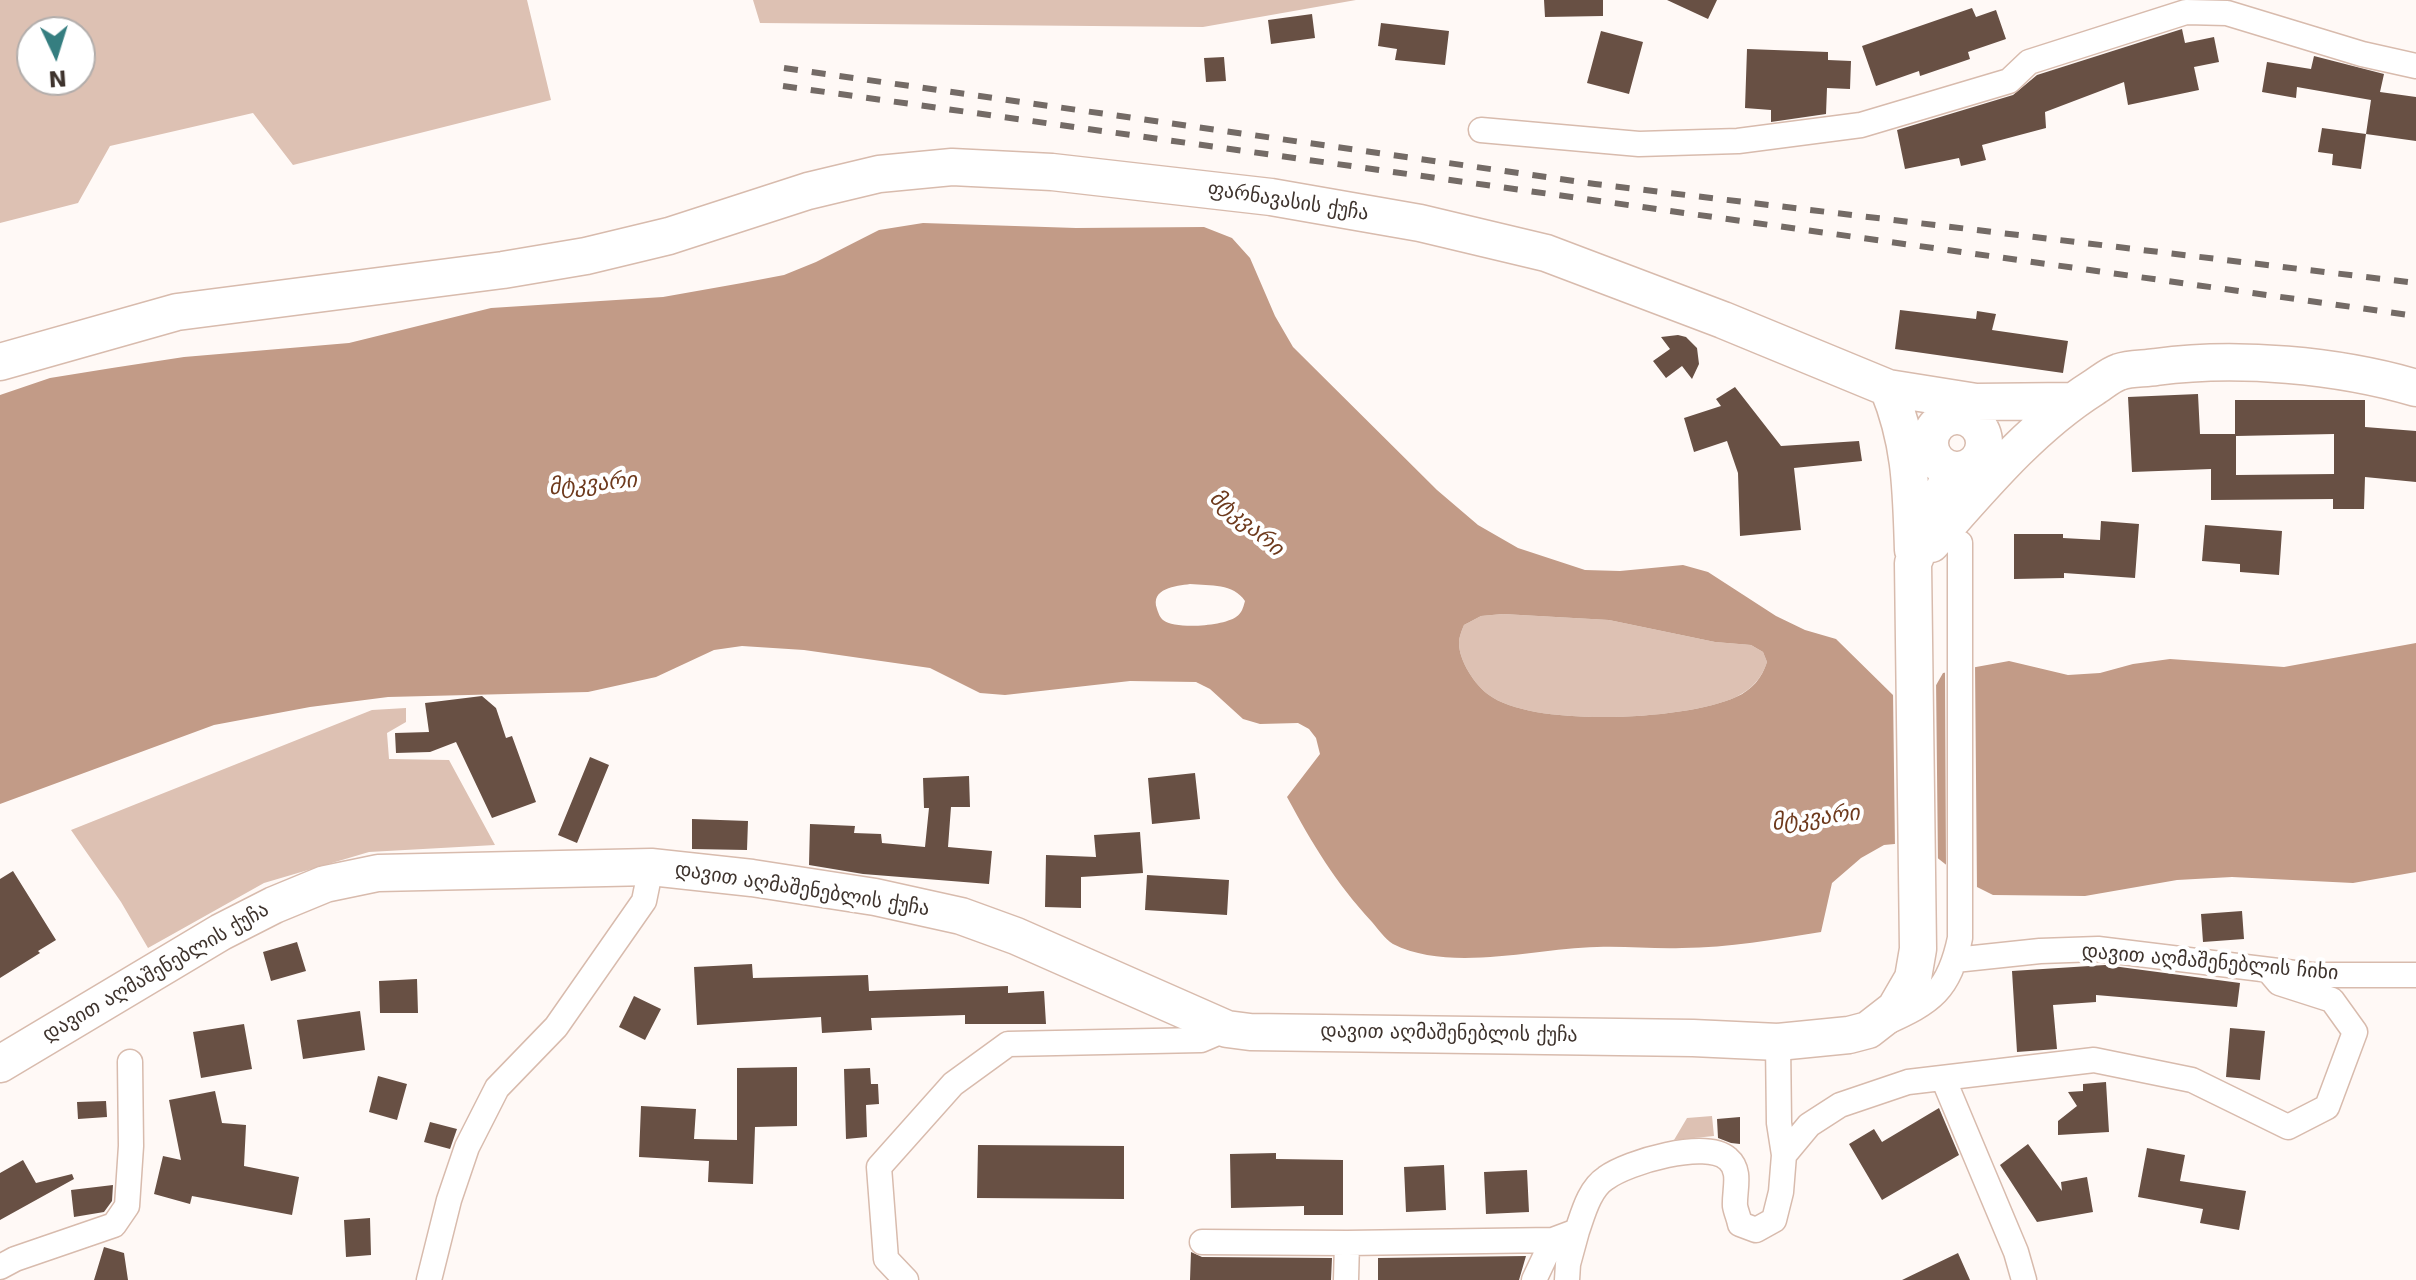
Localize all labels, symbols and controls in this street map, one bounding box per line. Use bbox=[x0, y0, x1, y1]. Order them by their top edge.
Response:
north arrow bbox=[16, 16, 96, 96]
text: N bbox=[48, 65, 68, 92]
street label: ფარნავასის ქუჩა bbox=[1206, 177, 1370, 227]
water label: მტკვარი bbox=[548, 468, 638, 502]
water label: მტკვარი bbox=[1204, 485, 1288, 563]
water label: მტკვარი bbox=[1770, 801, 1862, 837]
street label: დავით აღმაშენებლის ქუჩა bbox=[673, 858, 931, 922]
street label: დავით აღმაშენებლის ქუჩა bbox=[39, 898, 273, 1048]
street label: დავით აღმაშენებლის ჩიხი bbox=[2081, 940, 2339, 986]
street label: დავით აღმაშენებლის ქუჩა bbox=[1320, 1020, 1578, 1048]

